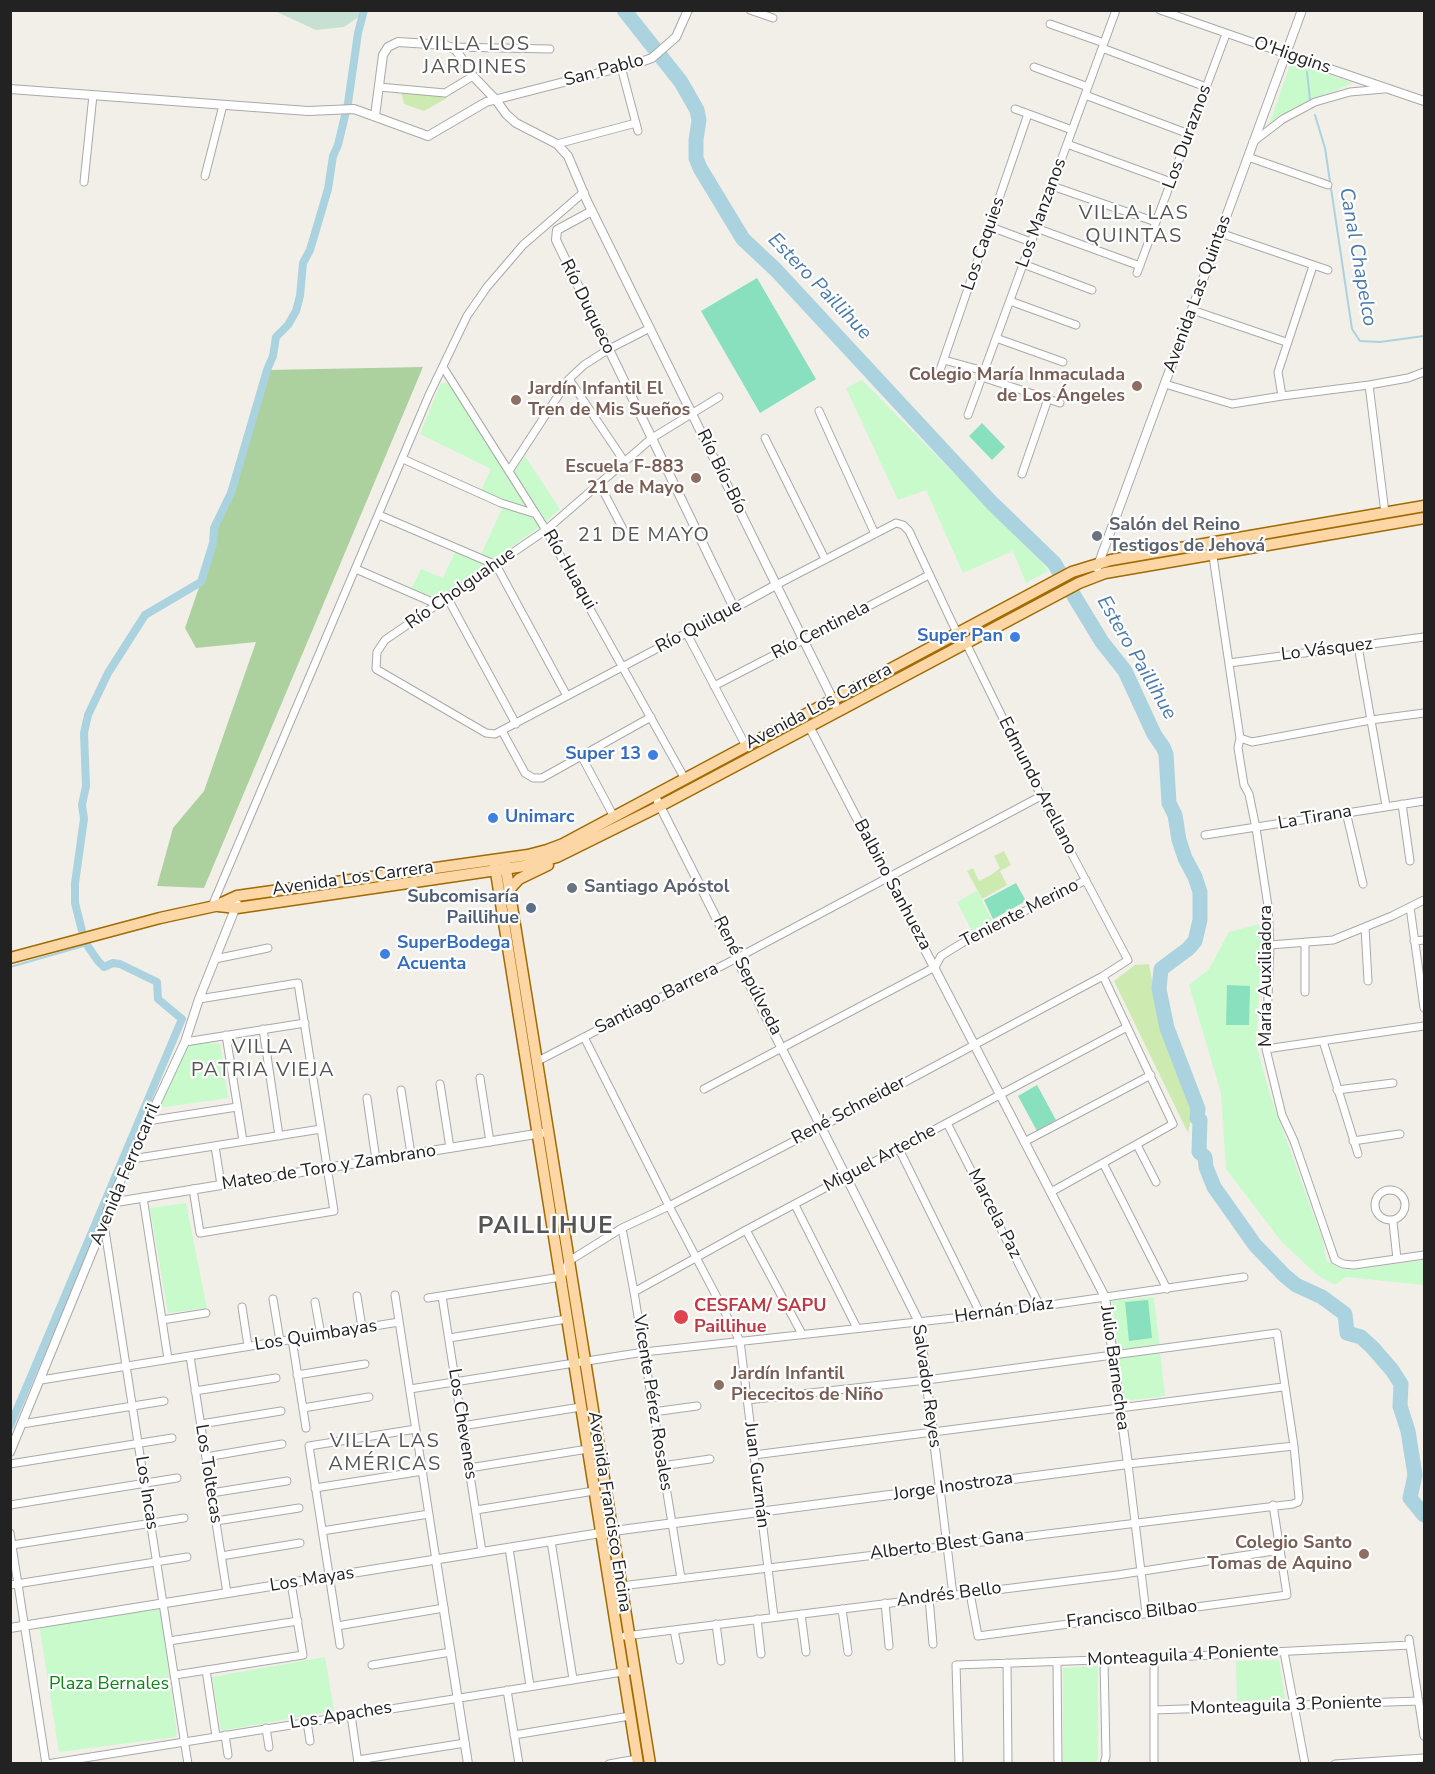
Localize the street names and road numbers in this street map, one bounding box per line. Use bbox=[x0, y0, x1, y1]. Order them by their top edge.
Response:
street label: O'Higgins bbox=[1251, 33, 1333, 79]
street label: San Pablo bbox=[562, 50, 646, 92]
street label: Los Duraznos bbox=[1159, 82, 1217, 192]
street label: Los Manzanos bbox=[1012, 155, 1072, 271]
street label: Los Caquies bbox=[958, 194, 1010, 294]
street label: Avenida Las Quintas bbox=[1159, 212, 1237, 376]
street label: Río Duqueco bbox=[555, 256, 619, 358]
street label: Río Bío-Bío bbox=[691, 426, 751, 518]
street label: Río Huaqui bbox=[537, 526, 601, 614]
street label: Río Cholguahue bbox=[402, 543, 520, 635]
street label: Río Quilque bbox=[652, 595, 746, 659]
street label: Río Centinela bbox=[768, 597, 874, 665]
street label: Lo Vásquez bbox=[1280, 634, 1374, 666]
street label: Avenida Los Carrera bbox=[742, 659, 896, 755]
street label: Edmundo Arellano bbox=[993, 714, 1081, 858]
street label: La Tirana bbox=[1276, 801, 1354, 835]
street label: Balbino Sanhueza bbox=[848, 816, 936, 954]
street label: Avenida Los Carrera bbox=[271, 857, 435, 901]
street label: Teniente Merino bbox=[957, 875, 1083, 953]
street label: María Auxiliadora bbox=[1256, 905, 1278, 1047]
street label: René Sepúlveda bbox=[708, 913, 786, 1039]
street label: Santiago Barrera bbox=[592, 959, 722, 1039]
street label: René Schneider bbox=[788, 1072, 910, 1150]
street label: Avenida Ferrocarril bbox=[86, 1100, 166, 1248]
street label: Miguel Arteche bbox=[820, 1120, 940, 1198]
street label: Mateo de Toro y Zambrano bbox=[220, 1140, 438, 1196]
street label: Marcela Paz bbox=[962, 1166, 1026, 1262]
street label: Hernán Díaz bbox=[953, 1293, 1055, 1329]
street label: Julio Barnechea bbox=[1095, 1304, 1133, 1432]
street label: Vicente Pérez Rosales bbox=[627, 1313, 677, 1493]
street label: Los Quimbayas bbox=[253, 1316, 379, 1356]
street label: Salvador Reyes bbox=[907, 1323, 945, 1449]
street label: Los Chevenes bbox=[443, 1367, 481, 1481]
street label: Avenida Francisco Encina bbox=[582, 1410, 636, 1614]
street label: Juan Guzmán bbox=[739, 1421, 773, 1529]
street label: Los Toltecas bbox=[190, 1423, 226, 1525]
street label: Los Incas bbox=[130, 1455, 162, 1531]
street label: Jorge Inostroza bbox=[892, 1468, 1014, 1506]
street label: Alberto Blest Gana bbox=[869, 1525, 1025, 1565]
street label: Los Mayas bbox=[268, 1563, 356, 1597]
street label: Andrés Bello bbox=[895, 1578, 1003, 1612]
street label: Francisco Bilbao bbox=[1065, 1596, 1199, 1634]
street label: Monteaguila 4 Poniente bbox=[1087, 1640, 1279, 1672]
street label: Monteaguila 3 Poniente bbox=[1190, 1692, 1382, 1720]
street label: Los Apaches bbox=[288, 1697, 394, 1735]

